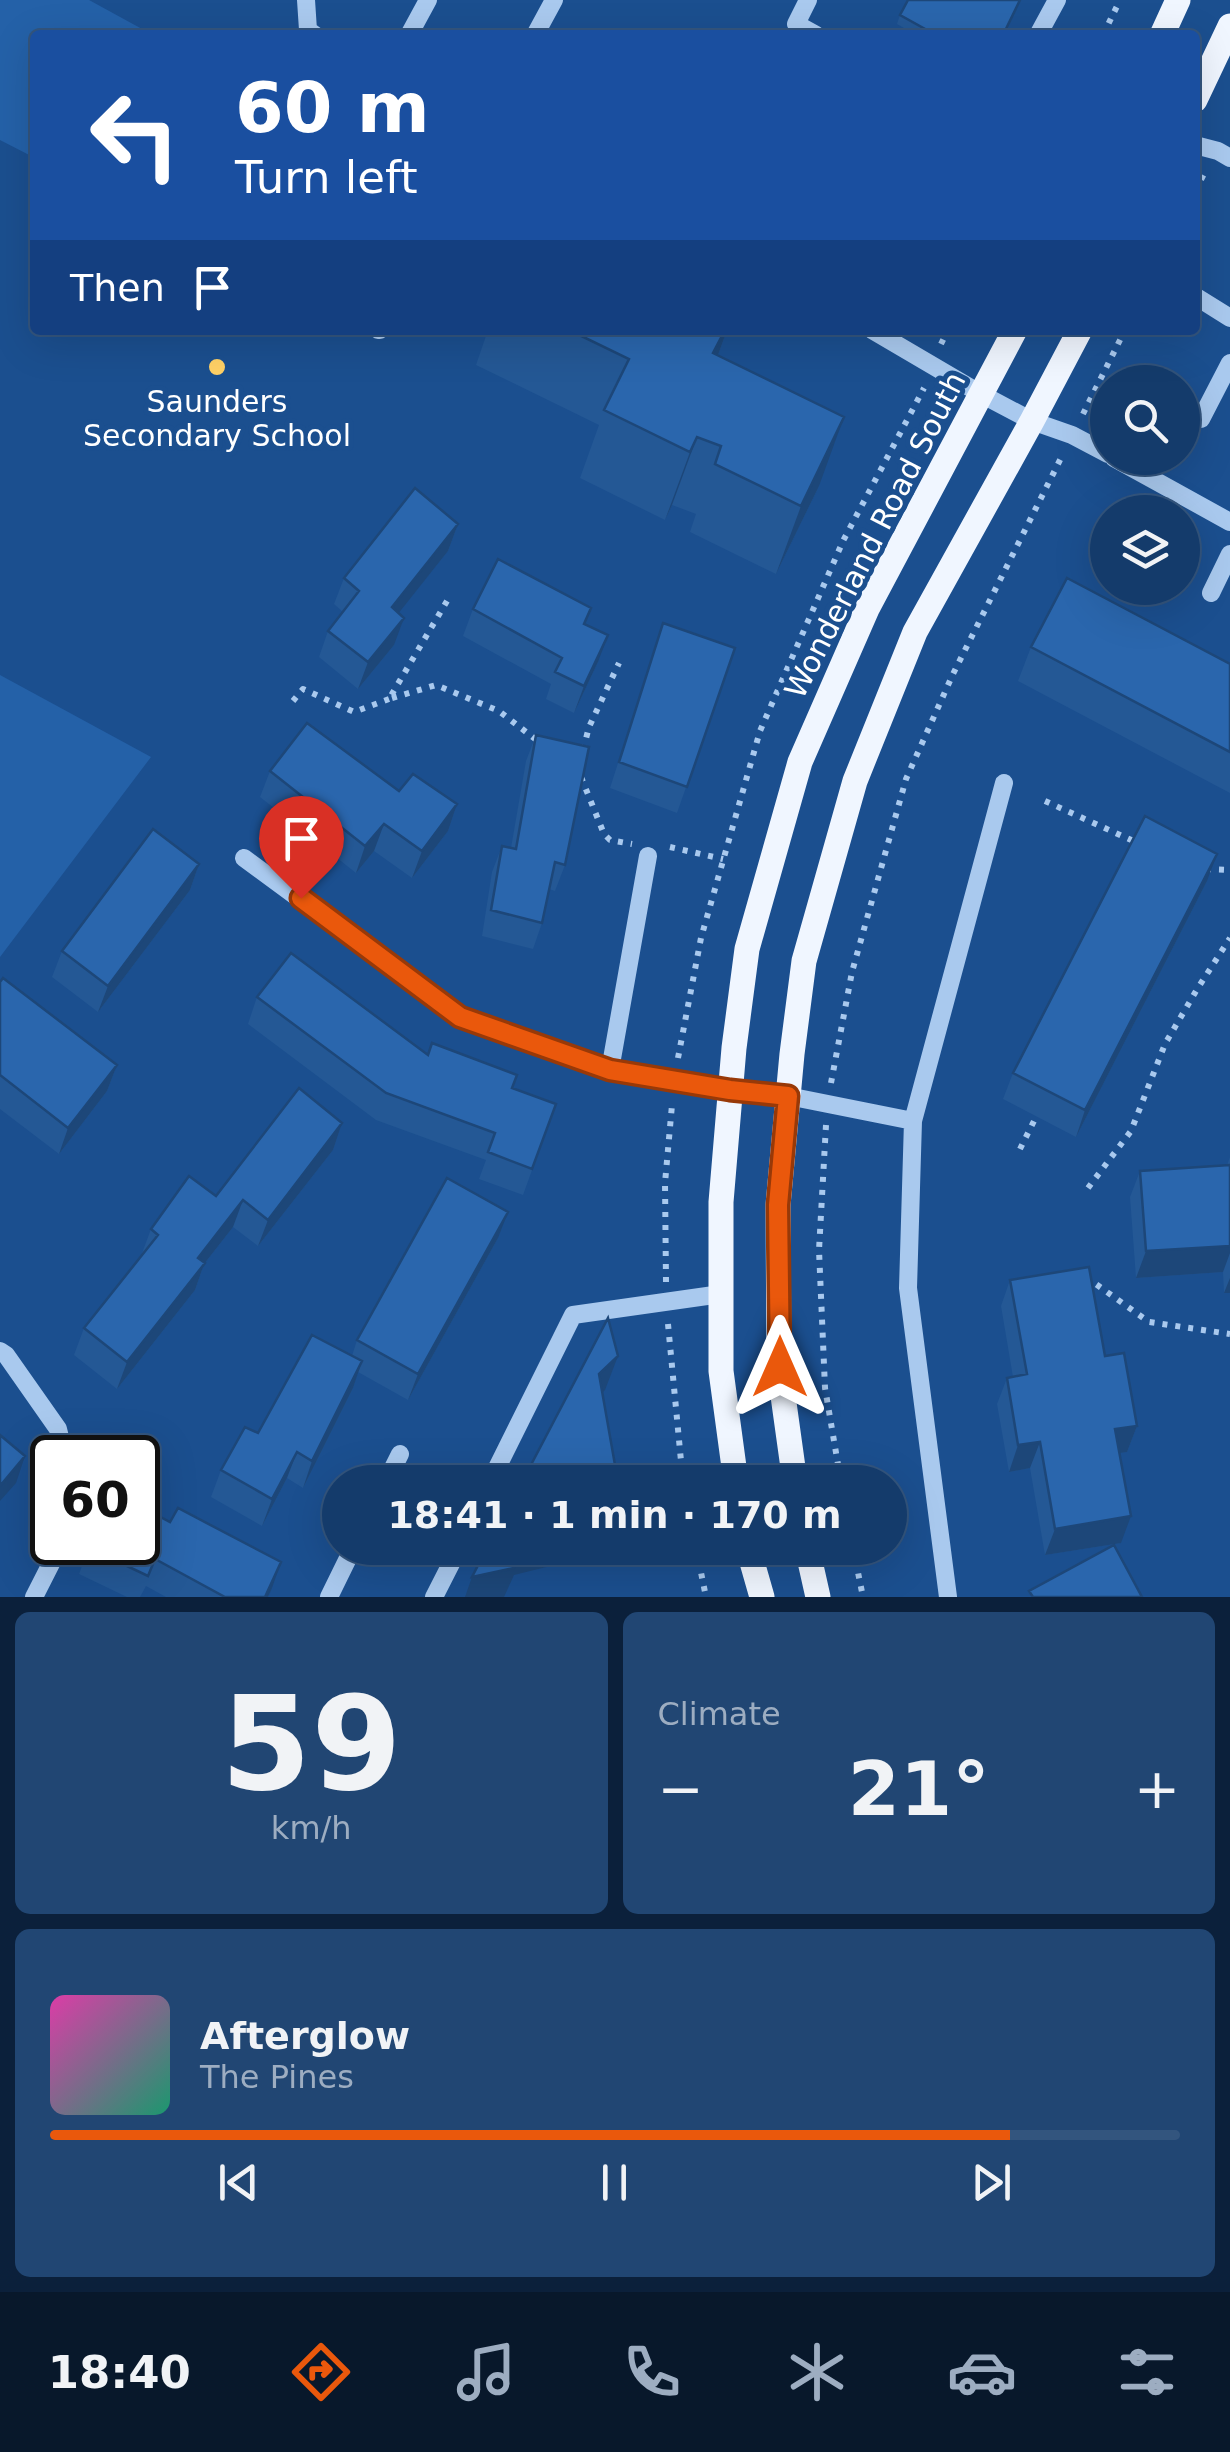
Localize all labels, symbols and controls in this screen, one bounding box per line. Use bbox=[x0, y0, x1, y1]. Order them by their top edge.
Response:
text: 60 m bbox=[235, 67, 430, 149]
icon: left bbox=[70, 70, 200, 200]
text: Turn left bbox=[235, 151, 418, 204]
icon: arrive bbox=[185, 260, 240, 315]
text: Then bbox=[70, 266, 165, 310]
marker: Saunders Secondary School bbox=[206, 356, 228, 378]
map controls bbox=[1090, 365, 1200, 605]
button: search bbox=[1090, 365, 1200, 475]
street label: Wonderland Road South bbox=[777, 366, 973, 704]
place label: Saunders Secondary School bbox=[83, 384, 351, 453]
button: layers bbox=[1090, 495, 1200, 605]
pin bbox=[259, 796, 344, 899]
icon: arrive bbox=[274, 811, 329, 866]
position arrow bbox=[728, 1315, 832, 1419]
speed limit sign: 60 bbox=[30, 1435, 160, 1565]
text: 18:41 · 1 min · 170 m bbox=[387, 1493, 842, 1537]
text: 59 bbox=[221, 1668, 402, 1820]
text: Climate bbox=[658, 1695, 781, 1733]
text: 21° bbox=[848, 1745, 990, 1833]
text: − bbox=[658, 1757, 704, 1821]
text: + bbox=[1134, 1757, 1180, 1821]
text: km/h bbox=[271, 1809, 352, 1847]
text: Afterglow bbox=[200, 2014, 410, 2058]
text: The Pines bbox=[200, 2058, 354, 2096]
icon: previous bbox=[211, 2155, 266, 2210]
icon: pause bbox=[587, 2155, 642, 2210]
icon: next bbox=[964, 2155, 1019, 2210]
icon: directions bbox=[286, 2337, 356, 2407]
icon: music bbox=[451, 2337, 521, 2407]
icon: phone bbox=[617, 2337, 687, 2407]
icon: climate bbox=[782, 2337, 852, 2407]
icon: car bbox=[947, 2337, 1017, 2407]
icon: filters bbox=[1112, 2337, 1182, 2407]
text: 18:40 bbox=[48, 2346, 191, 2399]

